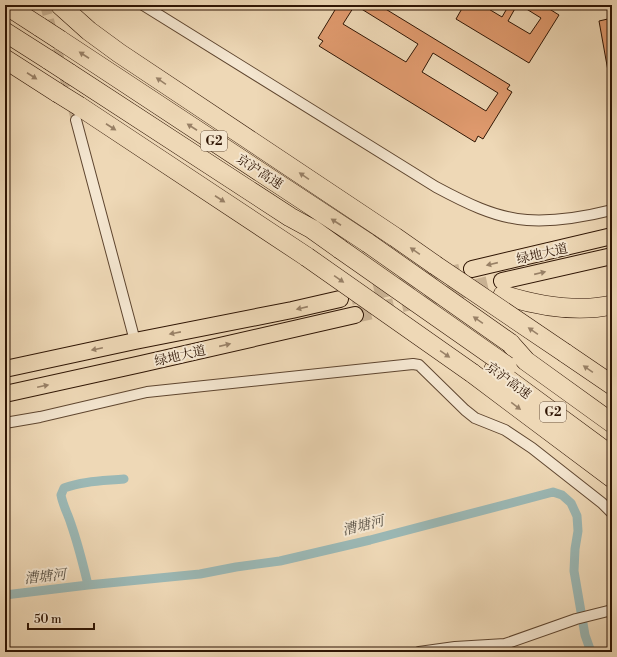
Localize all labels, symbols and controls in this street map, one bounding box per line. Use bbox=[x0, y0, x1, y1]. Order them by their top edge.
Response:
one-way arrow bbox=[78, 51, 89, 59]
one-way arrow bbox=[27, 72, 37, 80]
one-way arrow bbox=[156, 77, 166, 85]
one-way arrow bbox=[187, 123, 197, 131]
one-way arrow bbox=[105, 124, 117, 131]
road number: G2 bbox=[201, 131, 227, 151]
street label: 京沪高速 bbox=[233, 151, 286, 193]
one-way arrow bbox=[298, 173, 310, 180]
one-way arrow bbox=[214, 195, 225, 203]
one-way arrow bbox=[330, 218, 341, 225]
street label: 绿地大道 bbox=[515, 240, 569, 268]
one-way arrow bbox=[410, 247, 420, 255]
one-way arrow bbox=[486, 262, 499, 268]
one-way arrow bbox=[534, 269, 547, 275]
one-way arrow bbox=[333, 275, 344, 283]
one-way arrow bbox=[296, 305, 308, 311]
one-way arrow bbox=[473, 316, 484, 324]
one-way arrow bbox=[527, 327, 538, 335]
one-way arrow bbox=[169, 331, 181, 337]
street label: 绿地大道 bbox=[153, 342, 207, 370]
one-way arrow bbox=[218, 342, 231, 348]
one-way arrow bbox=[91, 347, 103, 353]
one-way arrow bbox=[440, 350, 450, 358]
street label: 京沪高速 bbox=[483, 359, 534, 403]
one-way arrow bbox=[583, 365, 594, 373]
one-way arrow bbox=[37, 382, 49, 388]
one-way arrow bbox=[511, 402, 521, 410]
road number: G2 bbox=[540, 402, 566, 422]
water label: 漕塘河 bbox=[341, 511, 389, 540]
water label: 漕塘河 bbox=[23, 566, 70, 588]
scale bar bbox=[28, 605, 94, 631]
text: 50 m bbox=[34, 612, 62, 627]

